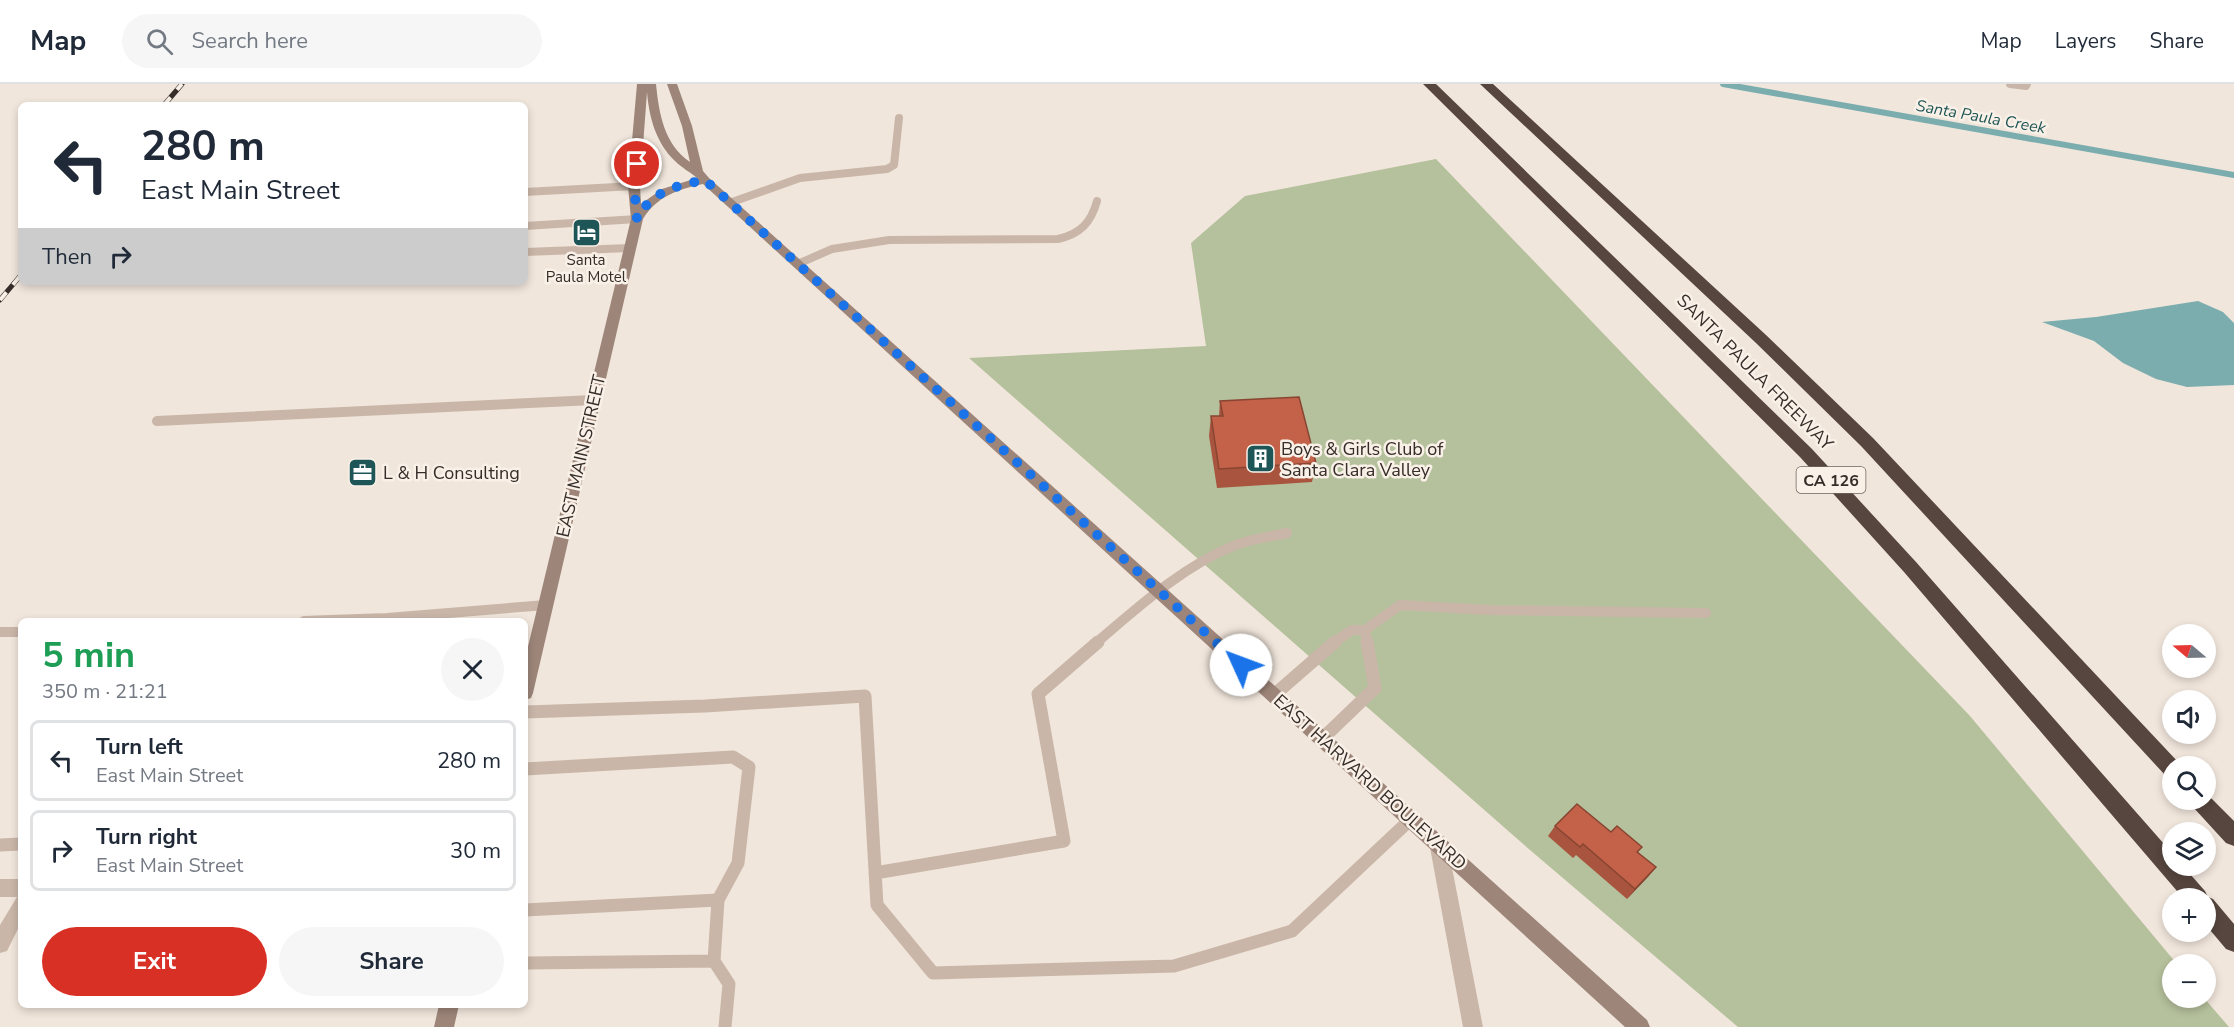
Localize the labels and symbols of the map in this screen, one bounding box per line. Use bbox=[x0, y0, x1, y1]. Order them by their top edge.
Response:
water label: Santa Paula Creek bbox=[1914, 95, 2048, 139]
pin bbox=[611, 138, 662, 189]
hotel icon: Santa Paula Motel bbox=[570, 217, 602, 249]
place label: Santa Paula Motel bbox=[546, 250, 627, 287]
street label: SANTA PAULA FREEWAY bbox=[1671, 288, 1839, 456]
street label: EAST MAIN STREET bbox=[551, 372, 611, 539]
place label: Boys & Girls Club of Santa Clara Valley bbox=[1281, 437, 1444, 482]
building icon: Boys & Girls Club of Santa Clara Valley bbox=[1244, 443, 1276, 475]
office icon: L & H Consulting bbox=[346, 457, 378, 489]
place label: L & H Consulting bbox=[383, 461, 520, 485]
road number: CA 126 bbox=[1796, 467, 1866, 493]
north arrow bbox=[2162, 624, 2216, 678]
position arrow bbox=[1209, 633, 1273, 697]
street label: EAST HARVARD BOULEVARD bbox=[1268, 689, 1472, 875]

